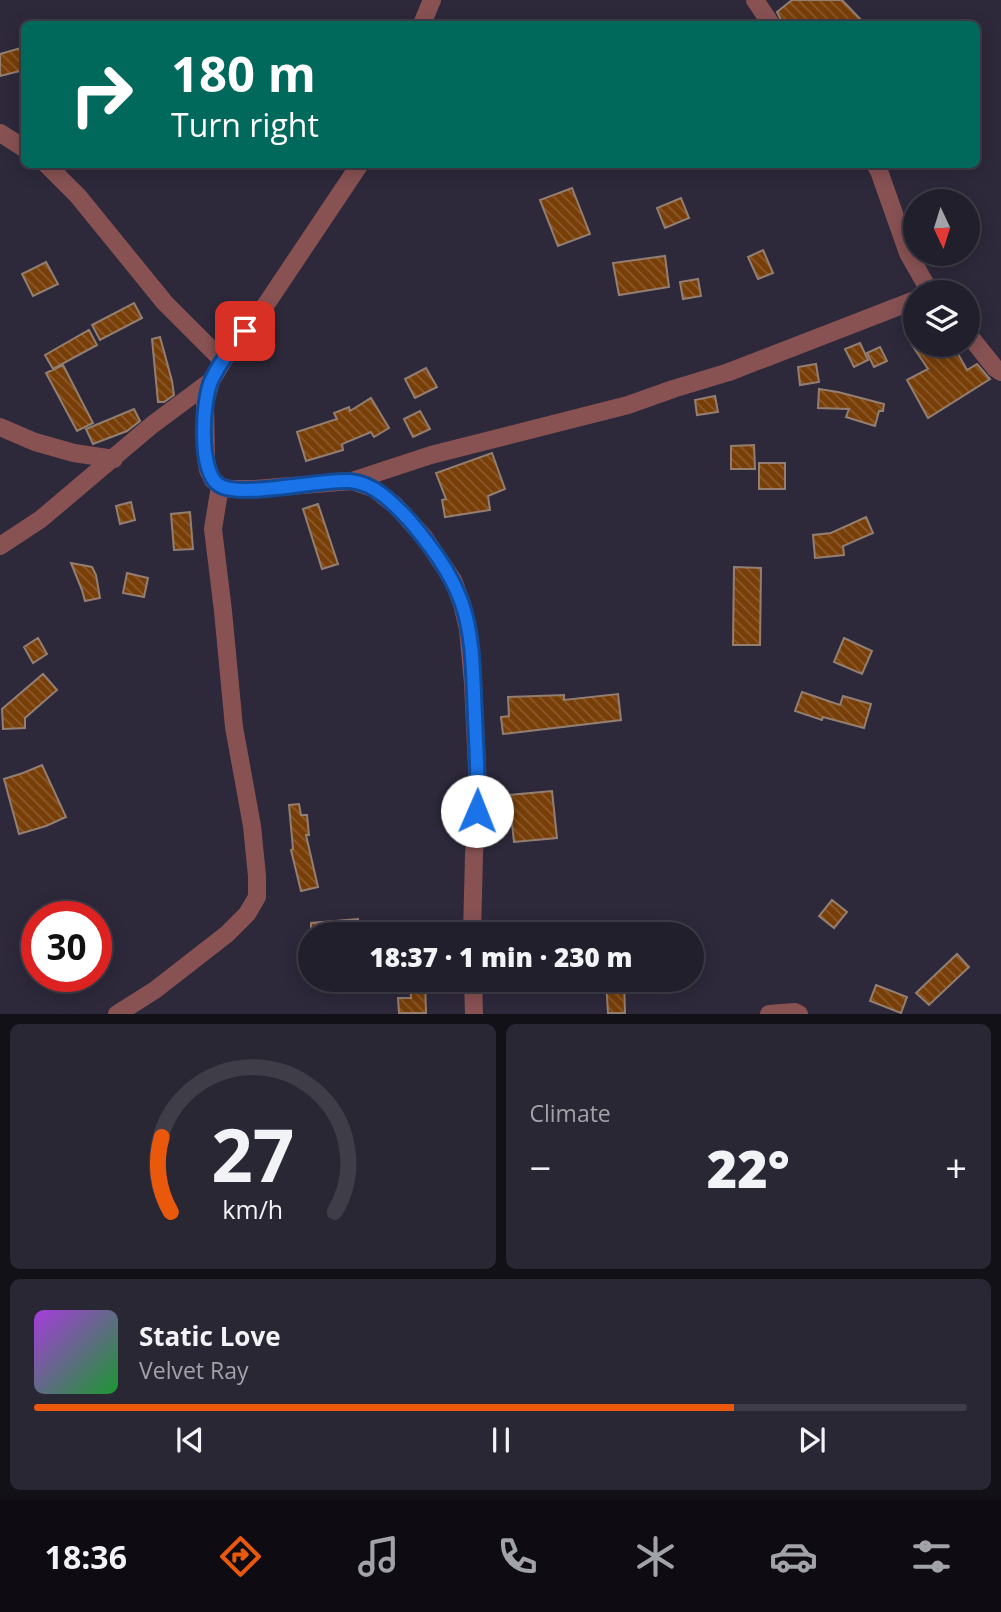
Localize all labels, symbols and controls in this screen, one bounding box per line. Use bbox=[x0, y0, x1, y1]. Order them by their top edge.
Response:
text: 180 m bbox=[171, 40, 316, 106]
icon: right bbox=[56, 49, 147, 140]
text: Turn right bbox=[171, 103, 319, 146]
north arrow bbox=[903, 189, 980, 266]
map controls bbox=[903, 189, 980, 357]
button: layers bbox=[903, 280, 980, 357]
pin bbox=[215, 301, 275, 361]
icon: arrive bbox=[226, 312, 264, 350]
position arrow bbox=[440, 774, 514, 848]
speed limit sign: 30 bbox=[21, 901, 112, 992]
text: 18:37 · 1 min · 230 m bbox=[370, 939, 632, 975]
text: Climate bbox=[530, 1097, 611, 1129]
text: 27 bbox=[211, 1105, 294, 1204]
text: 22° bbox=[707, 1132, 790, 1203]
text: − bbox=[530, 1141, 551, 1193]
text: + bbox=[945, 1141, 967, 1193]
text: km/h bbox=[222, 1192, 283, 1226]
text: Static Love bbox=[139, 1318, 281, 1354]
text: Velvet Ray bbox=[139, 1354, 249, 1386]
icon: previous bbox=[171, 1421, 209, 1459]
icon: pause bbox=[482, 1421, 520, 1459]
icon: next bbox=[793, 1421, 831, 1459]
icon: directions bbox=[216, 1532, 265, 1581]
icon: music bbox=[354, 1532, 403, 1581]
icon: phone bbox=[493, 1532, 542, 1581]
icon: climate bbox=[631, 1532, 680, 1581]
icon: car bbox=[769, 1532, 818, 1581]
icon: filters bbox=[907, 1532, 956, 1581]
text: 18:36 bbox=[45, 1535, 127, 1578]

